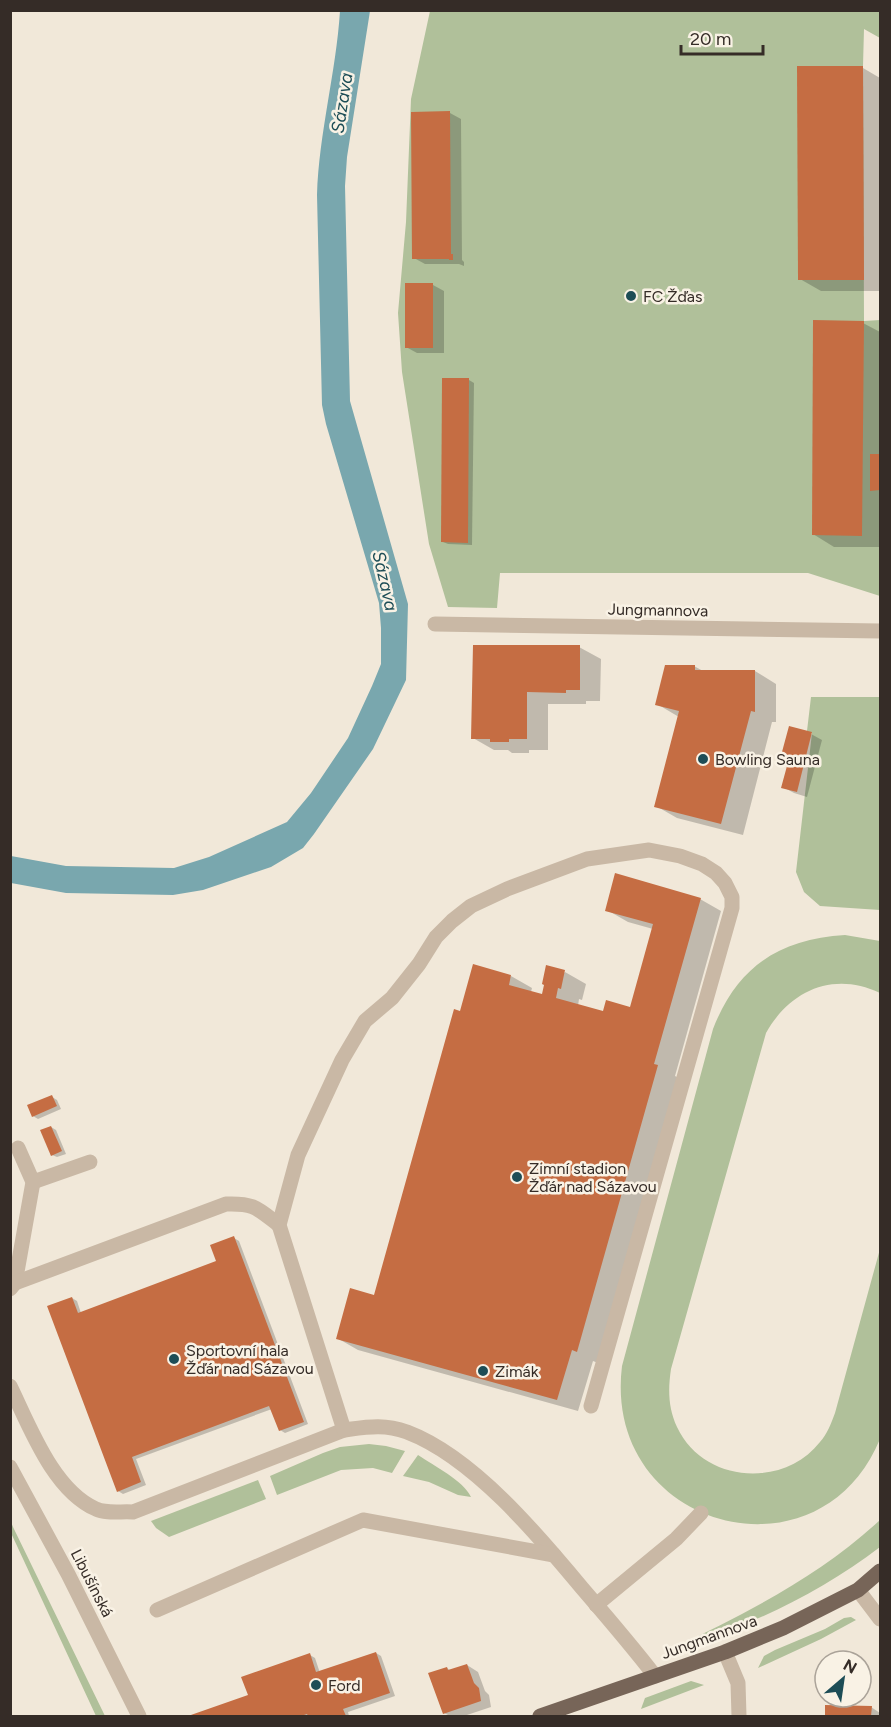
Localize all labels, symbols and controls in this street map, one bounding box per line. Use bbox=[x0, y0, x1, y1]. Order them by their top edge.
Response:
scale bar bbox=[681, 18, 764, 56]
text: 20 m bbox=[690, 28, 731, 50]
water label: Sázava bbox=[326, 71, 358, 135]
place label: FC Žďas bbox=[643, 287, 702, 306]
marker: FC Žďas bbox=[624, 289, 638, 303]
water label: Sázava bbox=[367, 549, 403, 613]
street label: Jungmannova bbox=[608, 600, 708, 620]
place label: Bowling Sauna bbox=[715, 750, 820, 769]
marker: Bowling Sauna bbox=[696, 752, 710, 766]
place label: Zimní stadion Žďár nad Sázavou bbox=[529, 1159, 657, 1196]
marker: Zimní stadion Žďár nad Sázavou bbox=[510, 1170, 524, 1184]
place label: Sportovní hala Žďár nad Sázavou bbox=[186, 1341, 314, 1378]
marker: Sportovní hala Žďár nad Sázavou bbox=[167, 1352, 181, 1366]
place label: Zimák bbox=[495, 1362, 539, 1381]
marker: Zimák bbox=[476, 1364, 490, 1378]
street label: Libušínská bbox=[67, 1546, 117, 1620]
street label: Jungmannova bbox=[659, 1611, 759, 1663]
north arrow bbox=[813, 1649, 873, 1709]
text: N bbox=[840, 1655, 860, 1678]
place label: Ford bbox=[328, 1676, 361, 1695]
marker: Ford bbox=[309, 1678, 323, 1692]

